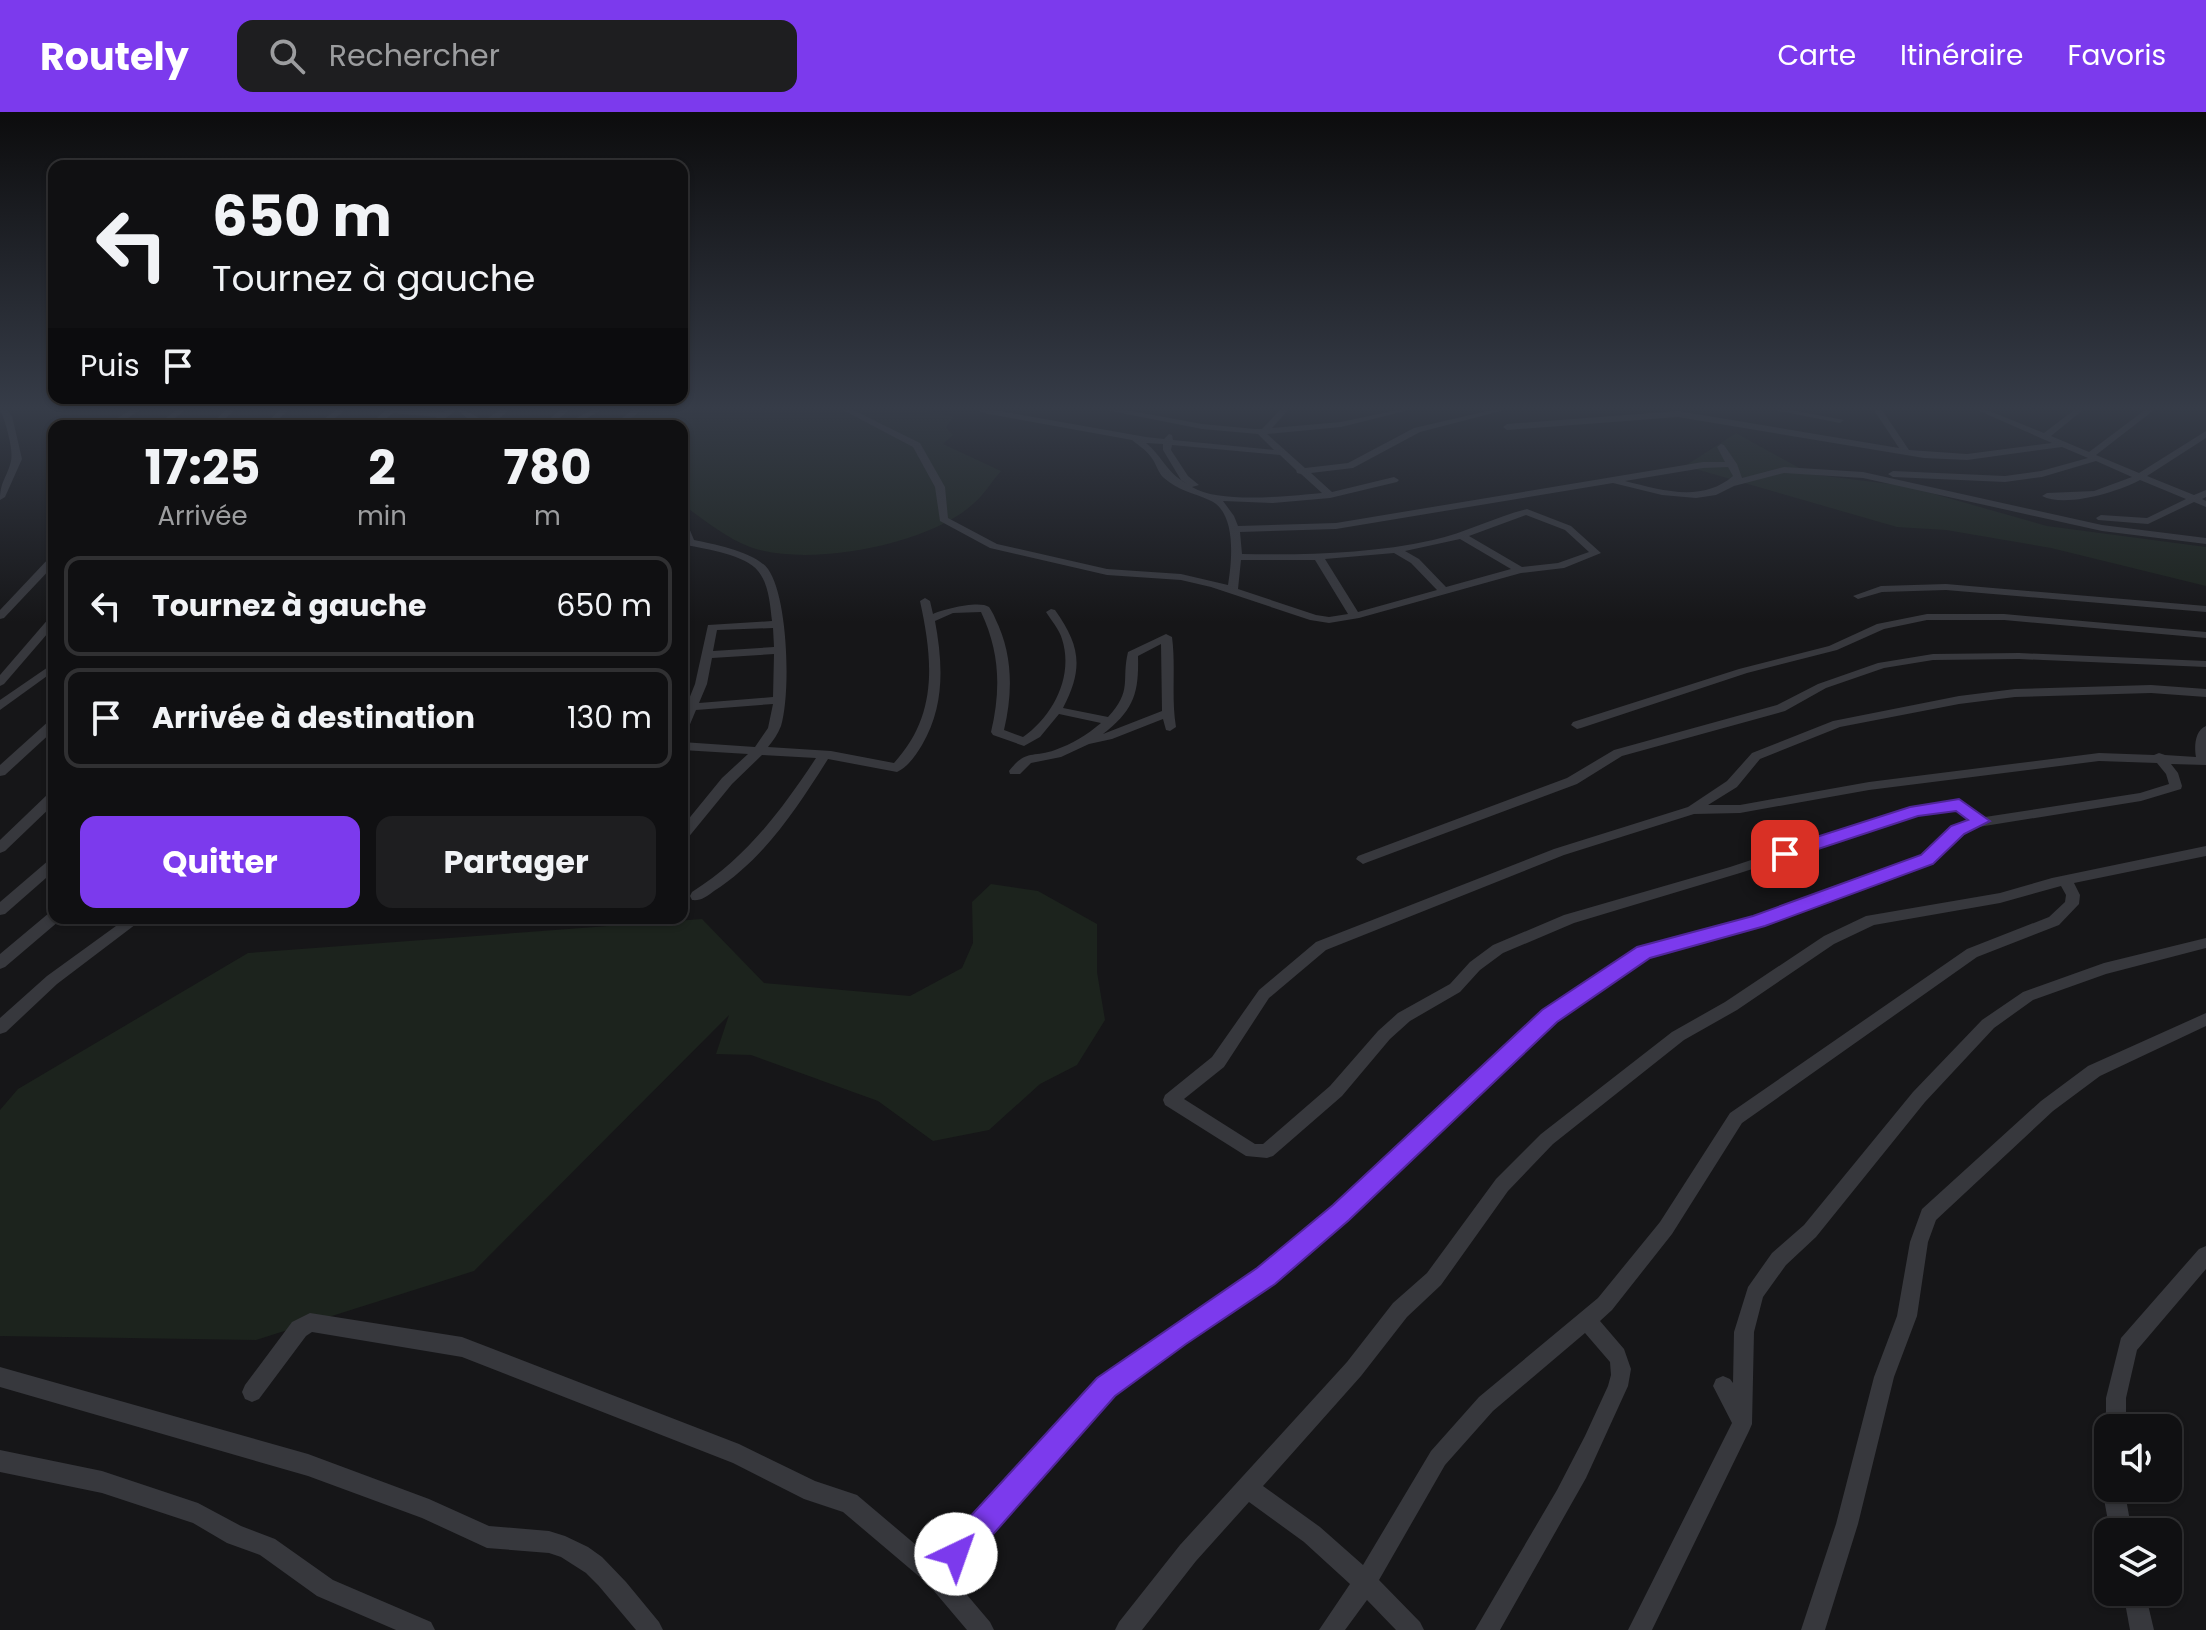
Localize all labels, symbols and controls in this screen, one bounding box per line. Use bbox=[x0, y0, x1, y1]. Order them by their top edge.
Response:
search box bbox=[237, 20, 797, 92]
text: Routely bbox=[40, 30, 189, 83]
icon: search bbox=[265, 34, 309, 78]
text: Rechercher bbox=[329, 34, 500, 77]
text: Carte bbox=[1778, 36, 1856, 75]
text: Itinéraire bbox=[1900, 36, 2023, 75]
text: Favoris bbox=[2067, 36, 2166, 75]
text: 650 m bbox=[212, 177, 392, 256]
icon: left bbox=[80, 192, 184, 296]
text: Tournez à gauche bbox=[212, 253, 535, 304]
text: Puis bbox=[80, 344, 140, 387]
icon: arrive bbox=[156, 344, 200, 388]
text: 17:25 bbox=[145, 434, 260, 501]
text: 2 bbox=[368, 434, 396, 501]
text: 780 bbox=[503, 434, 591, 501]
text: Arrivée bbox=[157, 498, 248, 534]
text: min bbox=[357, 498, 407, 534]
text: m bbox=[534, 498, 561, 534]
icon: left bbox=[84, 584, 128, 628]
text: Tournez à gauche bbox=[152, 584, 426, 627]
text: 650 m bbox=[556, 584, 652, 627]
icon: arrive bbox=[84, 696, 128, 740]
text: Arrivée à destination bbox=[152, 696, 475, 739]
text: 130 m bbox=[567, 696, 652, 739]
button: Quitter bbox=[80, 816, 360, 908]
button: Partager bbox=[376, 816, 656, 908]
pin bbox=[1751, 820, 1819, 888]
icon: arrive bbox=[1763, 832, 1807, 876]
map controls bbox=[2094, 1414, 2182, 1606]
button: sound bbox=[2094, 1414, 2182, 1502]
position arrow bbox=[914, 1512, 998, 1596]
button: layers bbox=[2094, 1518, 2182, 1606]

